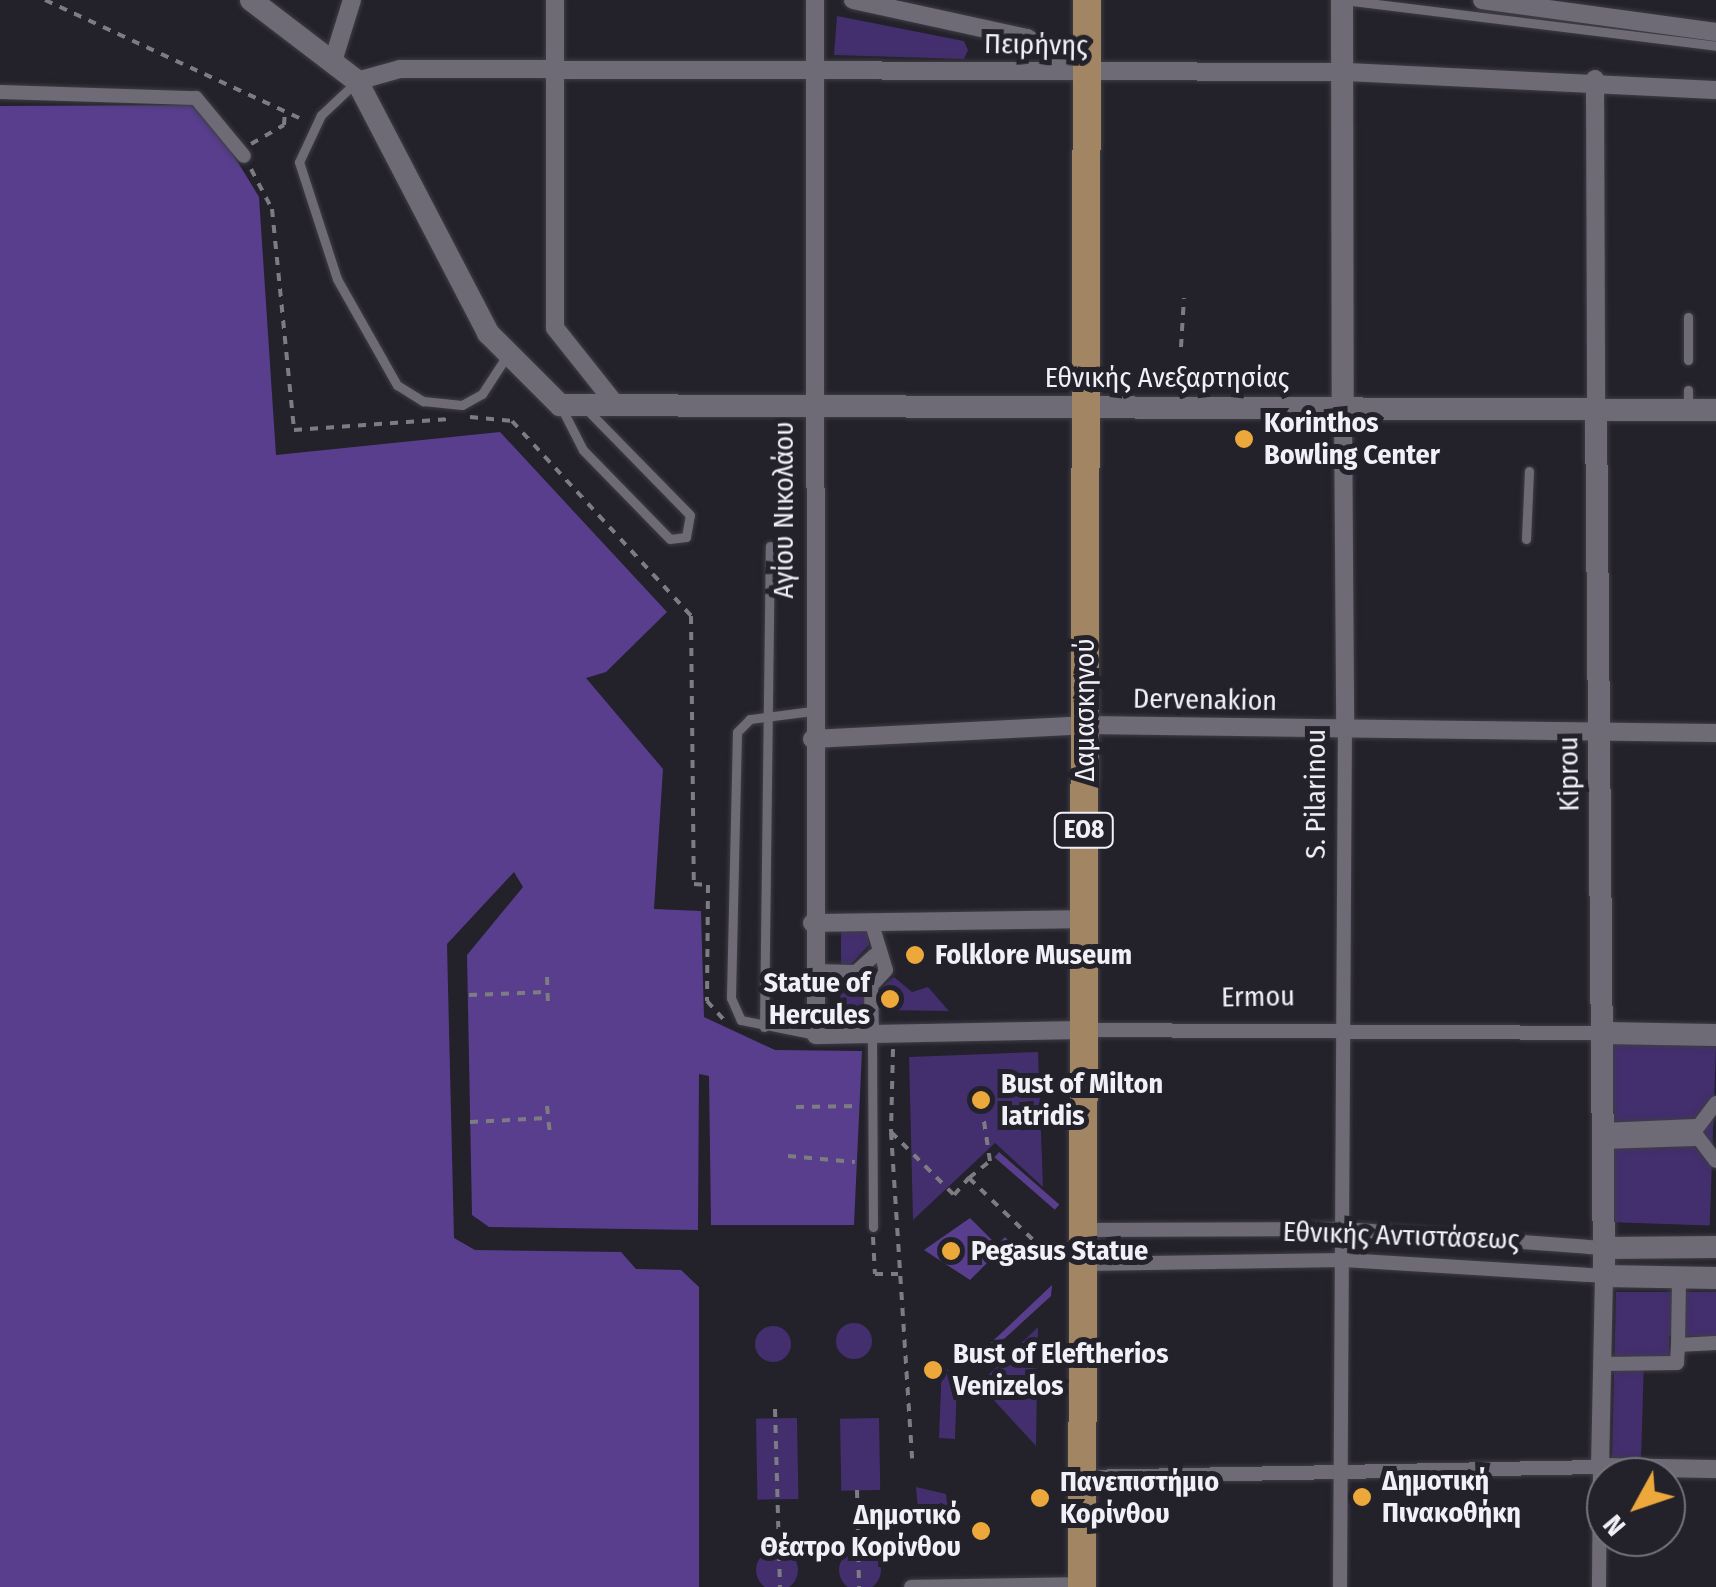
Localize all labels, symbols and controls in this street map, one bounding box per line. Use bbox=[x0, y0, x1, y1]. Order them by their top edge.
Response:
street label: Πειρήνης bbox=[984, 27, 1088, 63]
street label: Εθνικής Ανεξαρτησίας bbox=[1045, 361, 1289, 395]
place label: Korinthos Bowling Center bbox=[1264, 406, 1440, 472]
street label: Αγίου Νικολάου bbox=[767, 421, 801, 599]
marker: Korinthos Bowling Center bbox=[1233, 428, 1255, 450]
street label: Δαμασκηνού bbox=[1068, 638, 1102, 782]
street label: Dervenakion bbox=[1133, 682, 1277, 718]
street label: S. Pilarinou bbox=[1299, 729, 1333, 859]
street label: Kiprou bbox=[1552, 736, 1586, 812]
road number: ΕΟ8 bbox=[1052, 810, 1116, 850]
place label: Folklore Museum bbox=[935, 938, 1132, 972]
marker: Folklore Museum bbox=[904, 944, 926, 966]
place label: Statue of Hercules bbox=[763, 966, 870, 1032]
street label: Ermou bbox=[1221, 980, 1295, 1014]
marker: Statue of Hercules bbox=[879, 988, 901, 1010]
place label: Bust of Milton Iatridis bbox=[1001, 1067, 1163, 1133]
marker: Bust of Milton Iatridis bbox=[970, 1089, 992, 1111]
street label: Εθνικής Αντιστάσεως bbox=[1282, 1215, 1520, 1257]
place label: Pegasus Statue bbox=[971, 1234, 1148, 1268]
marker: Pegasus Statue bbox=[940, 1240, 962, 1262]
place label: Bust of Eleftherios Venizelos bbox=[953, 1337, 1168, 1403]
marker: Bust of Eleftherios Venizelos bbox=[922, 1359, 944, 1381]
north arrow bbox=[1586, 1457, 1686, 1557]
place label: Δημοτική Πινακοθήκη bbox=[1382, 1464, 1521, 1530]
place label: Πανεπιστήμιο Κορίνθου bbox=[1060, 1465, 1219, 1531]
marker: Δημοτική Πινακοθήκη bbox=[1351, 1486, 1373, 1508]
marker: Πανεπιστήμιο Κορίνθου bbox=[1029, 1487, 1051, 1509]
place label: Δημοτικό Θέατρο Κορίνθου bbox=[760, 1498, 961, 1564]
text: N bbox=[1596, 1508, 1632, 1542]
marker: Δημοτικό Θέατρο Κορίνθου bbox=[970, 1520, 992, 1542]

